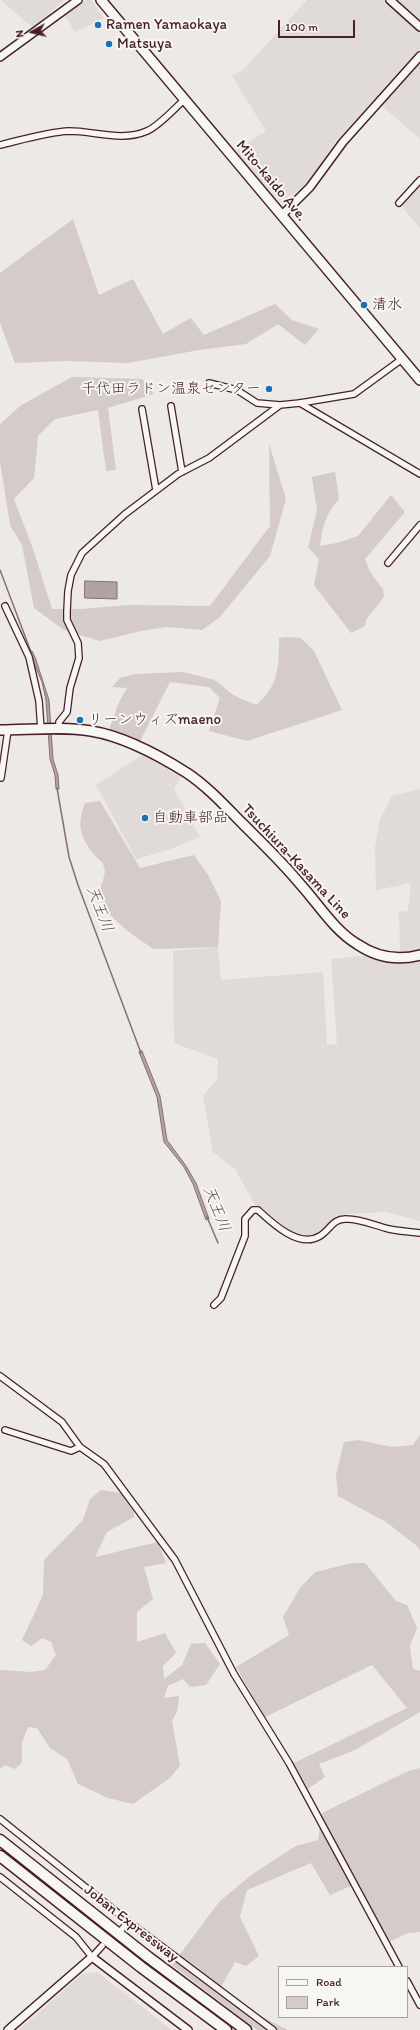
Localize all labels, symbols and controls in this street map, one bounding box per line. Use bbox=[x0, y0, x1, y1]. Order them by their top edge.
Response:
north arrow bbox=[12, 12, 52, 52]
scale bar bbox=[280, 12, 357, 38]
place label: Ramen Yamaokaya bbox=[106, 16, 227, 34]
marker: Ramen Yamaokaya bbox=[93, 20, 103, 30]
text: 100 m bbox=[285, 20, 318, 34]
text: N bbox=[13, 29, 27, 38]
place label: Matsuya bbox=[117, 35, 172, 53]
marker: Matsuya bbox=[104, 39, 114, 49]
street label: Mito-kaido Ave. bbox=[232, 137, 310, 225]
place label: 清水 bbox=[372, 296, 402, 314]
marker: 清水 bbox=[359, 300, 369, 310]
place label: 千代田ラドン温泉センター bbox=[81, 380, 261, 398]
marker: 千代田ラドン温泉センター bbox=[264, 384, 274, 394]
place label: リーンウィズmaeno bbox=[88, 711, 221, 729]
marker: リーンウィズmaeno bbox=[75, 715, 85, 725]
street label: Tsuchiura-Kasama Line bbox=[238, 801, 354, 923]
place label: 自動車部品 bbox=[153, 809, 228, 827]
marker: 自動車部品 bbox=[140, 813, 150, 823]
water label: 天王川 bbox=[81, 883, 117, 935]
water label: 天王川 bbox=[198, 1183, 234, 1235]
street label: Joban Expressway bbox=[80, 1881, 182, 1967]
legend bbox=[278, 1966, 408, 2018]
text: Road bbox=[316, 1975, 342, 1989]
text: Park bbox=[316, 1995, 340, 2009]

